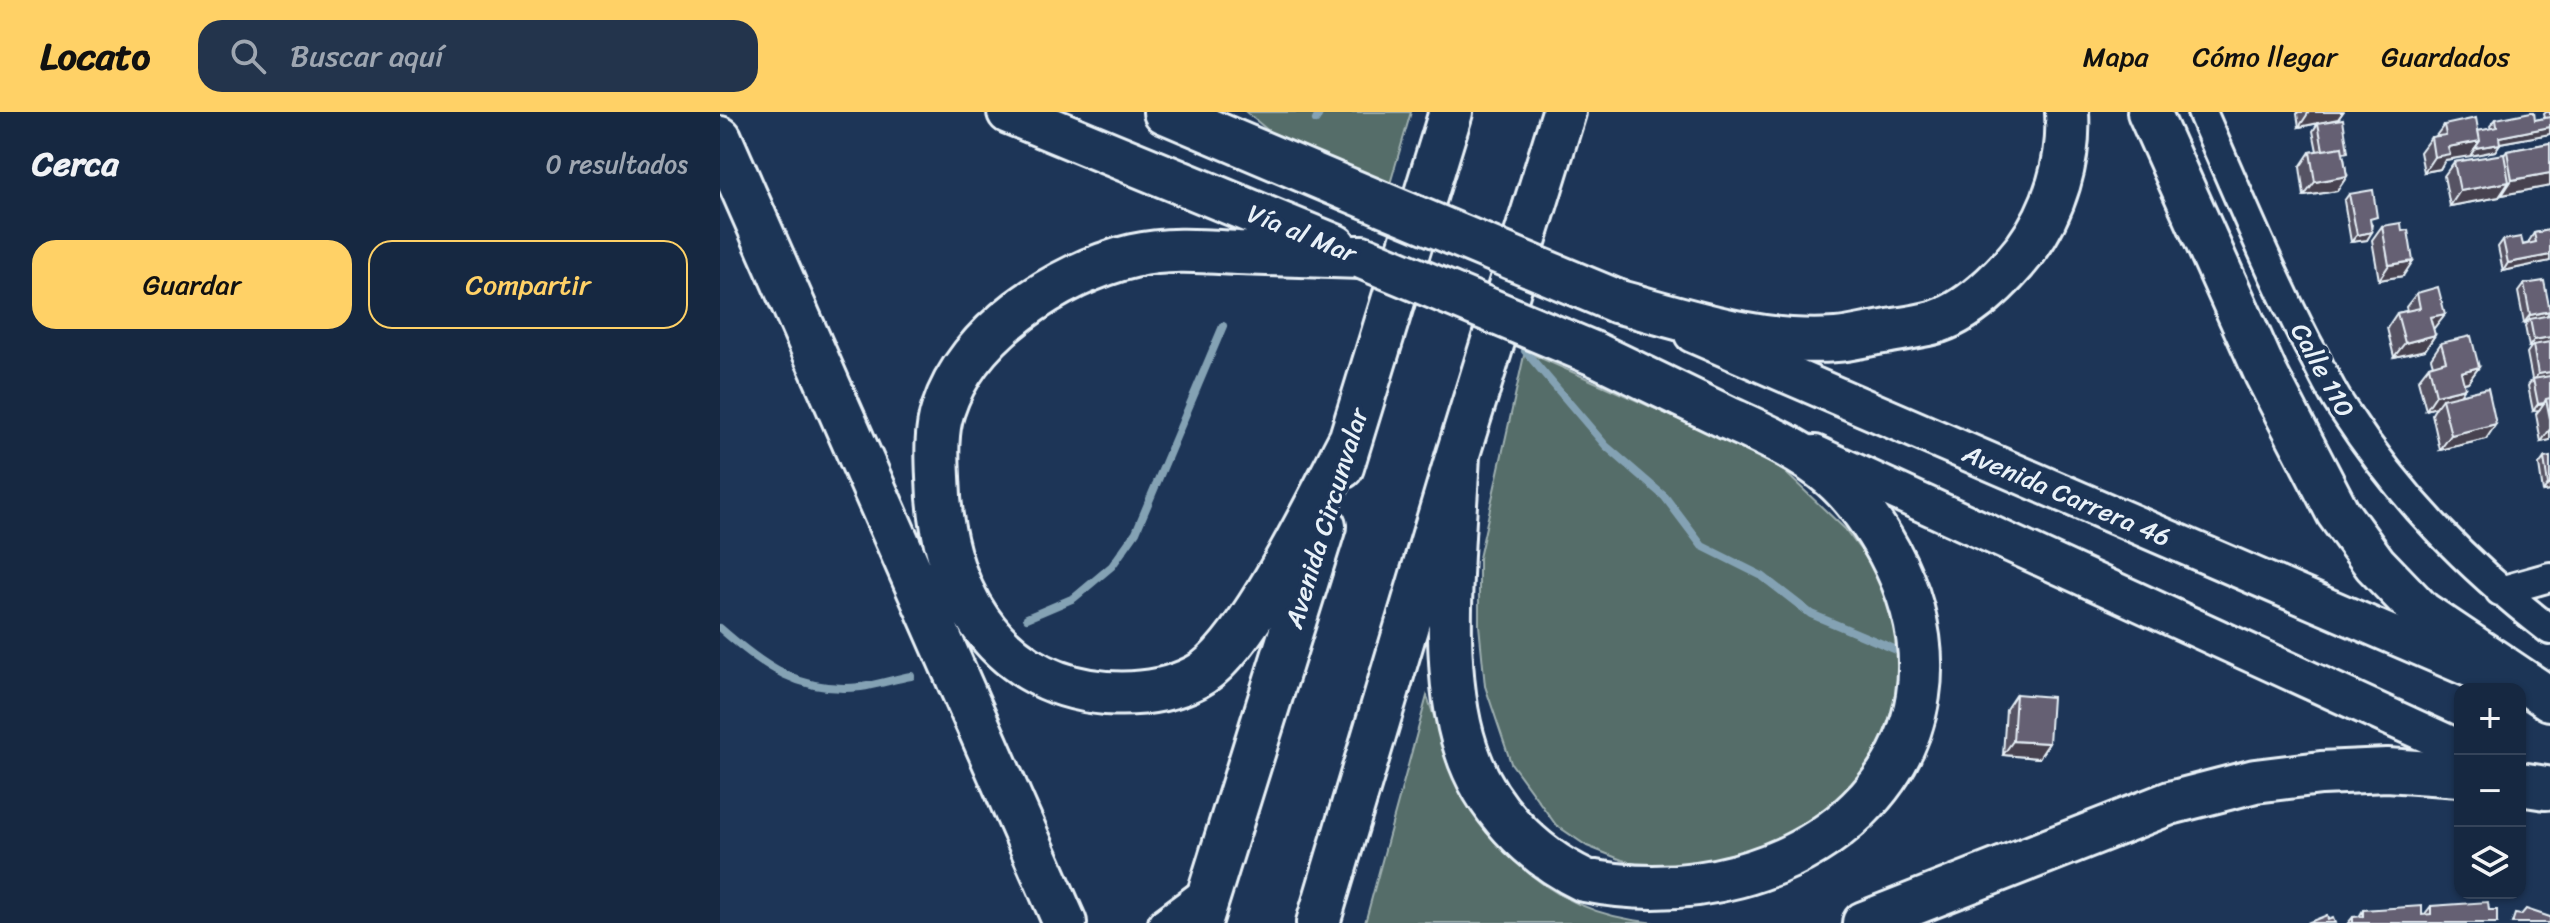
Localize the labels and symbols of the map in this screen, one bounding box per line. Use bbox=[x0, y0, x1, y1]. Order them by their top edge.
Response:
street label: Vía al Mar bbox=[1240, 190, 1365, 276]
street label: Calle 110 bbox=[2278, 314, 2368, 426]
street label: Avenida Circunvalar bbox=[1270, 401, 1382, 635]
street label: Avenida Carrera 46 bbox=[1955, 430, 2178, 560]

